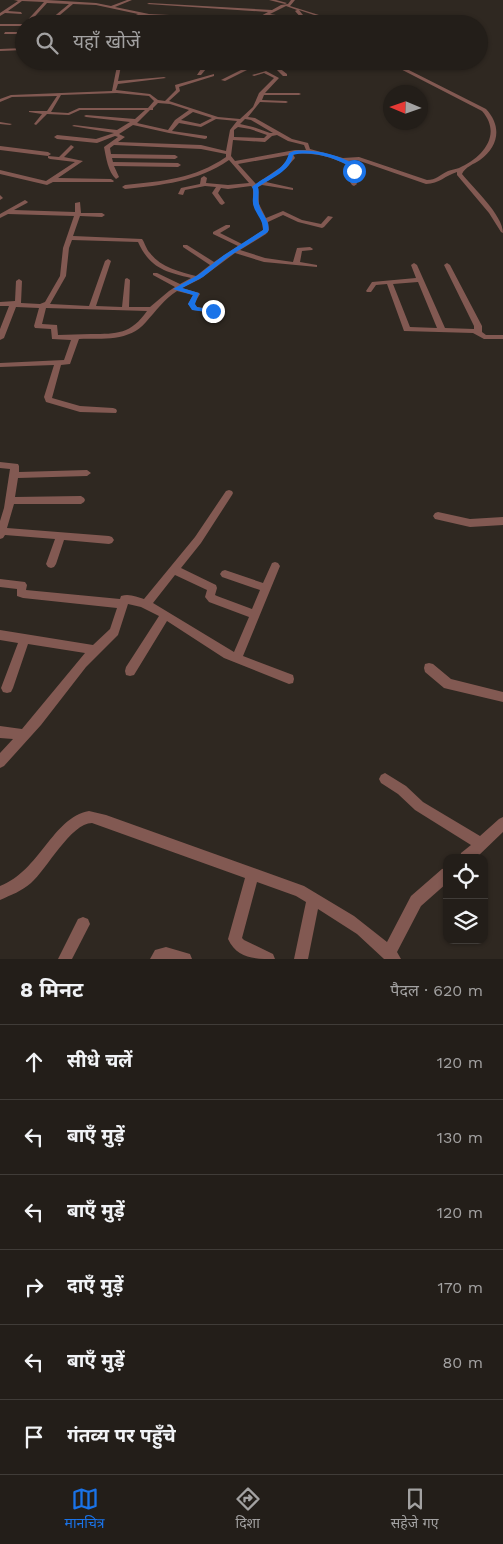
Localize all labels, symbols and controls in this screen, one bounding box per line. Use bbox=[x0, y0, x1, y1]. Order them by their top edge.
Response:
search box bbox=[15, 15, 488, 70]
icon: search bbox=[33, 29, 61, 57]
text: यहाँ खोजें bbox=[73, 30, 140, 53]
north arrow bbox=[383, 85, 428, 130]
route start bbox=[343, 160, 366, 183]
route end bbox=[202, 300, 225, 323]
map controls bbox=[443, 854, 488, 944]
button: locate bbox=[443, 854, 488, 899]
button: layers bbox=[443, 899, 488, 944]
text: 8 मिनट bbox=[20, 977, 83, 1002]
text: पैदल · 620 m bbox=[390, 981, 483, 1000]
icon: ahead bbox=[20, 1048, 48, 1076]
text: सीधे चलें bbox=[67, 1049, 132, 1072]
text: 120 m bbox=[437, 1053, 483, 1072]
icon: left bbox=[20, 1123, 48, 1151]
text: बाएँ मुड़ें bbox=[67, 1124, 125, 1147]
text: 130 m bbox=[437, 1128, 483, 1147]
icon: left bbox=[20, 1198, 48, 1226]
text: बाएँ मुड़ें bbox=[67, 1199, 125, 1222]
text: 120 m bbox=[437, 1203, 483, 1222]
icon: right bbox=[20, 1273, 48, 1301]
text: दाएँ मुड़ें bbox=[67, 1274, 123, 1297]
text: 170 m bbox=[437, 1278, 483, 1297]
icon: left bbox=[20, 1348, 48, 1376]
text: बाएँ मुड़ें bbox=[67, 1349, 125, 1372]
text: 80 m bbox=[442, 1353, 483, 1372]
icon: arrive bbox=[20, 1423, 48, 1451]
text: गंतव्य पर पहुँचे bbox=[67, 1424, 176, 1447]
tab: मानचित्र bbox=[65, 1485, 105, 1534]
tab: दिशा bbox=[234, 1485, 262, 1534]
tab: सहेजे गए bbox=[391, 1485, 438, 1534]

